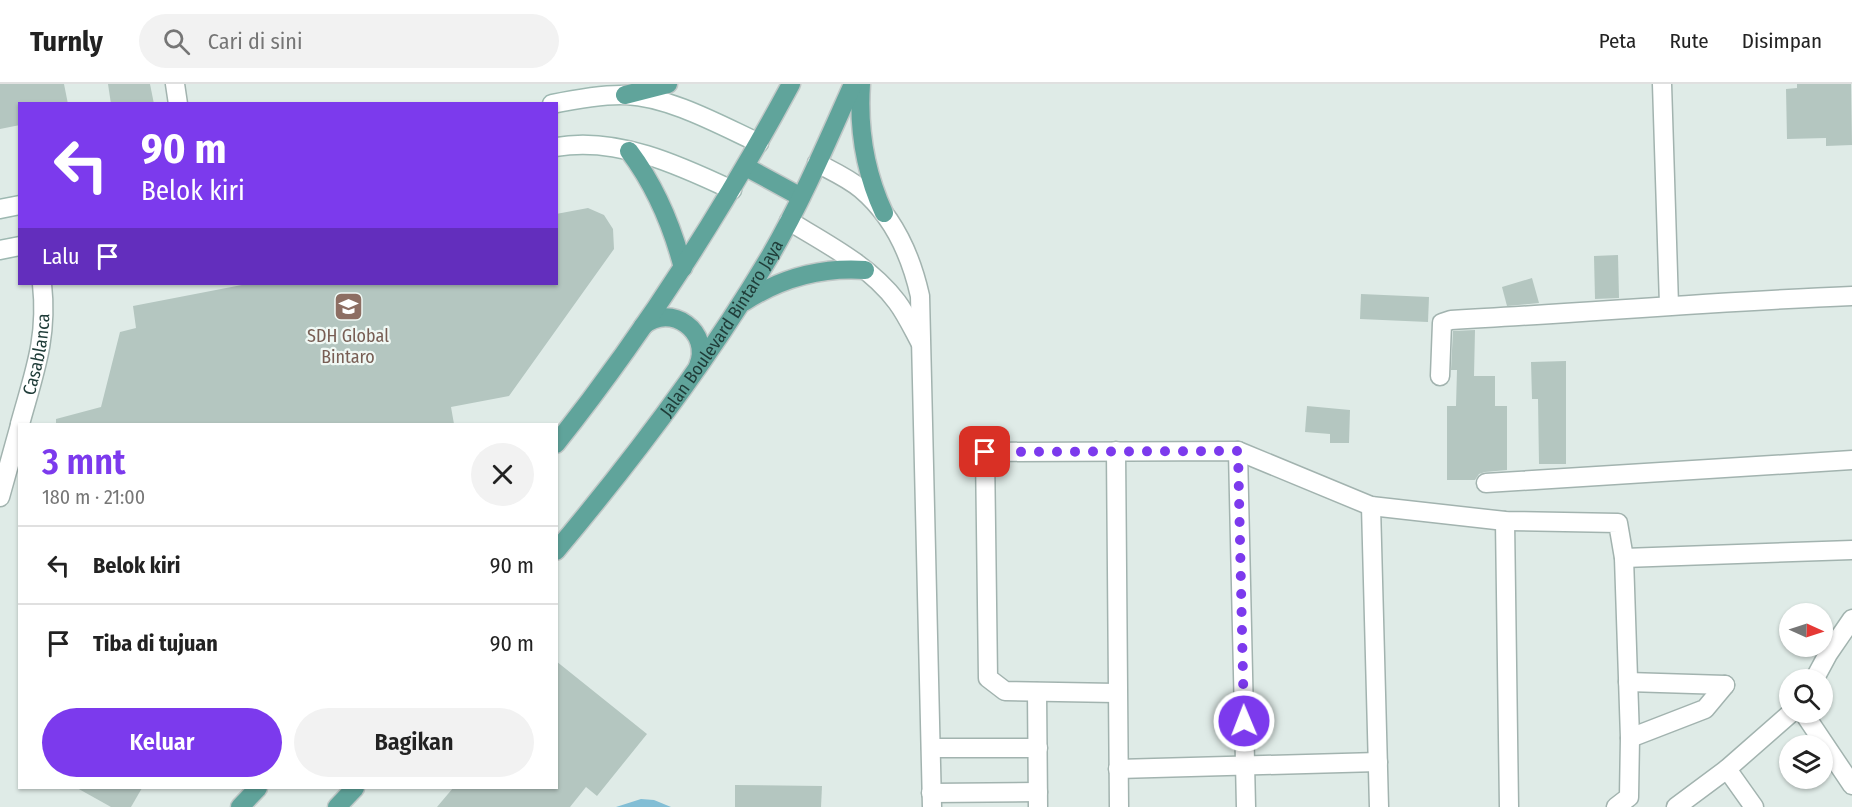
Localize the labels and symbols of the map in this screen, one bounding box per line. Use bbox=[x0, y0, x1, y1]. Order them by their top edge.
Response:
street label: Jalan Boulevard Bintaro Jaya bbox=[655, 236, 788, 421]
school or university icon: SDH Global Bintaro bbox=[332, 291, 364, 323]
street label: Casablanca bbox=[18, 313, 54, 398]
place label: SDH Global Bintaro bbox=[307, 325, 389, 368]
pin bbox=[959, 426, 1010, 477]
north arrow bbox=[1779, 603, 1833, 657]
position arrow bbox=[1212, 689, 1276, 753]

